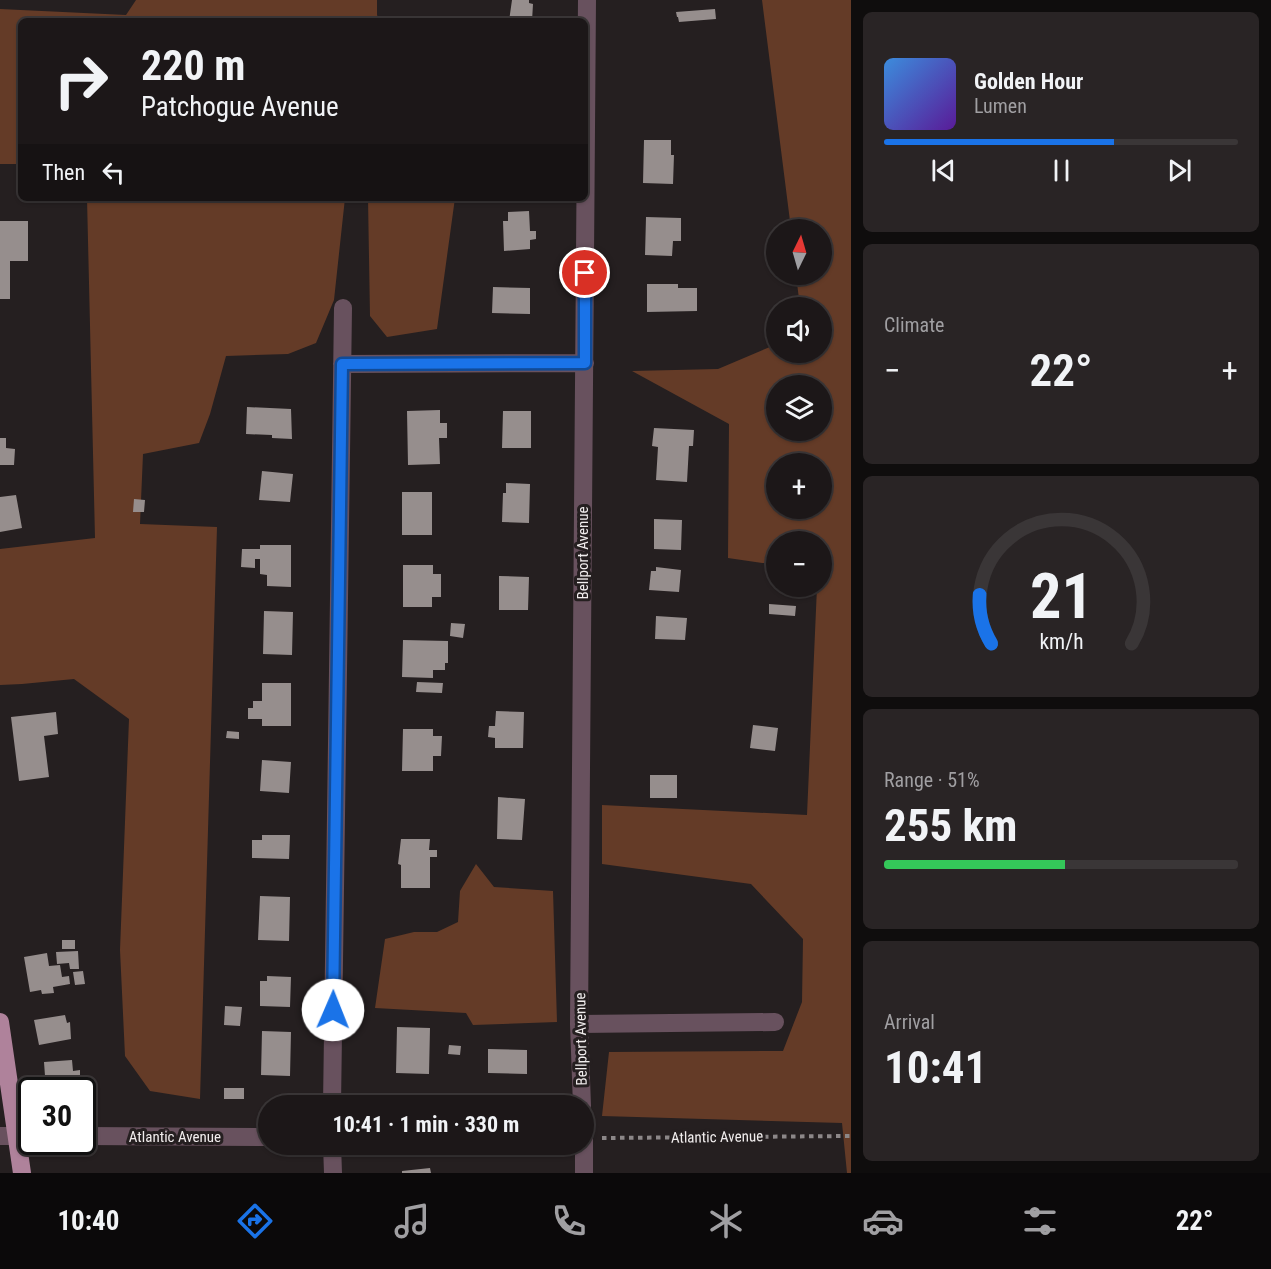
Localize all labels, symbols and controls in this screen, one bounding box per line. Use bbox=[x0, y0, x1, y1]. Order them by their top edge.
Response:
text: 220 m bbox=[141, 41, 246, 90]
icon: right bbox=[42, 42, 120, 120]
text: Golden Hour bbox=[974, 69, 1083, 94]
text: Patchogue Avenue bbox=[141, 91, 339, 123]
text: Lumen bbox=[974, 94, 1027, 118]
icon: previous bbox=[927, 154, 960, 187]
icon: pause bbox=[1045, 154, 1078, 187]
icon: next bbox=[1163, 154, 1196, 187]
icon: left bbox=[97, 156, 130, 189]
text: Then bbox=[42, 160, 85, 185]
north arrow bbox=[766, 219, 832, 285]
map controls bbox=[766, 219, 832, 597]
pin bbox=[559, 247, 610, 298]
icon: arrive bbox=[568, 256, 601, 289]
button: sound bbox=[766, 297, 832, 363]
text: Climate bbox=[884, 313, 944, 337]
text: 22° bbox=[1030, 344, 1093, 397]
text: − bbox=[884, 351, 901, 390]
text: + bbox=[1222, 351, 1238, 390]
button: layers bbox=[766, 375, 832, 441]
button: + bbox=[766, 453, 832, 519]
street label: Bellport Avenue bbox=[574, 506, 592, 600]
button: − bbox=[766, 531, 832, 597]
text: 21 bbox=[1029, 560, 1093, 633]
text: km/h bbox=[1039, 629, 1083, 654]
text: Range · 51% bbox=[884, 768, 980, 792]
text: 255 km bbox=[884, 799, 1017, 852]
position arrow bbox=[301, 978, 365, 1042]
street label: Bellport Avenue bbox=[571, 992, 591, 1086]
text: Arrival bbox=[884, 1010, 935, 1034]
text: 10:41 bbox=[884, 1041, 987, 1094]
speed limit sign: 30 bbox=[18, 1077, 96, 1155]
text: 10:41 · 1 min · 330 m bbox=[333, 1112, 519, 1137]
street label: Atlantic Avenue bbox=[671, 1127, 763, 1147]
street label: Atlantic Avenue bbox=[129, 1128, 221, 1146]
icon: directions bbox=[234, 1200, 276, 1242]
icon: music bbox=[391, 1200, 433, 1242]
icon: phone bbox=[548, 1200, 590, 1242]
icon: climate bbox=[705, 1200, 747, 1242]
icon: car bbox=[862, 1200, 904, 1242]
icon: filters bbox=[1019, 1200, 1061, 1242]
text: 10:40 bbox=[57, 1205, 119, 1237]
text: 22° bbox=[1176, 1205, 1213, 1237]

